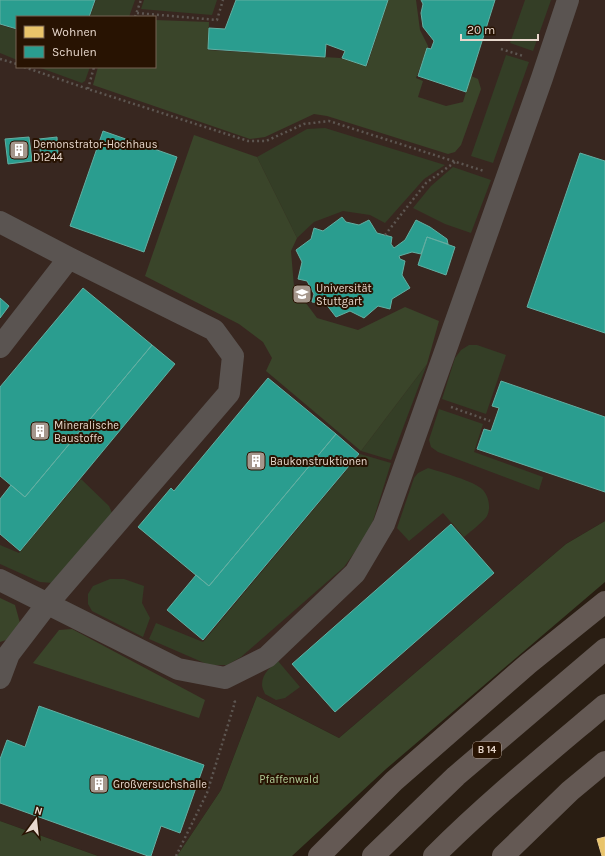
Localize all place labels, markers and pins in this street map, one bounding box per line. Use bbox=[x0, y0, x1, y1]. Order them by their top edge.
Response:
place label: Demonstrator-Hochhaus D1244 bbox=[33, 138, 158, 164]
building icon: Demonstrator-Hochhaus D1244 bbox=[8, 139, 30, 161]
place label: Universität Stuttgart bbox=[316, 282, 372, 308]
school or university icon: Universität Stuttgart bbox=[291, 283, 313, 305]
place label: Mineralische Baustoffe bbox=[54, 419, 119, 445]
building icon: Mineralische Baustoffe bbox=[29, 420, 51, 442]
building icon: Baukonstruktionen bbox=[245, 450, 267, 472]
place label: Baukonstruktionen bbox=[270, 455, 368, 468]
building icon: Großversuchshalle bbox=[88, 773, 110, 795]
place label: Großversuchshalle bbox=[113, 778, 207, 791]

